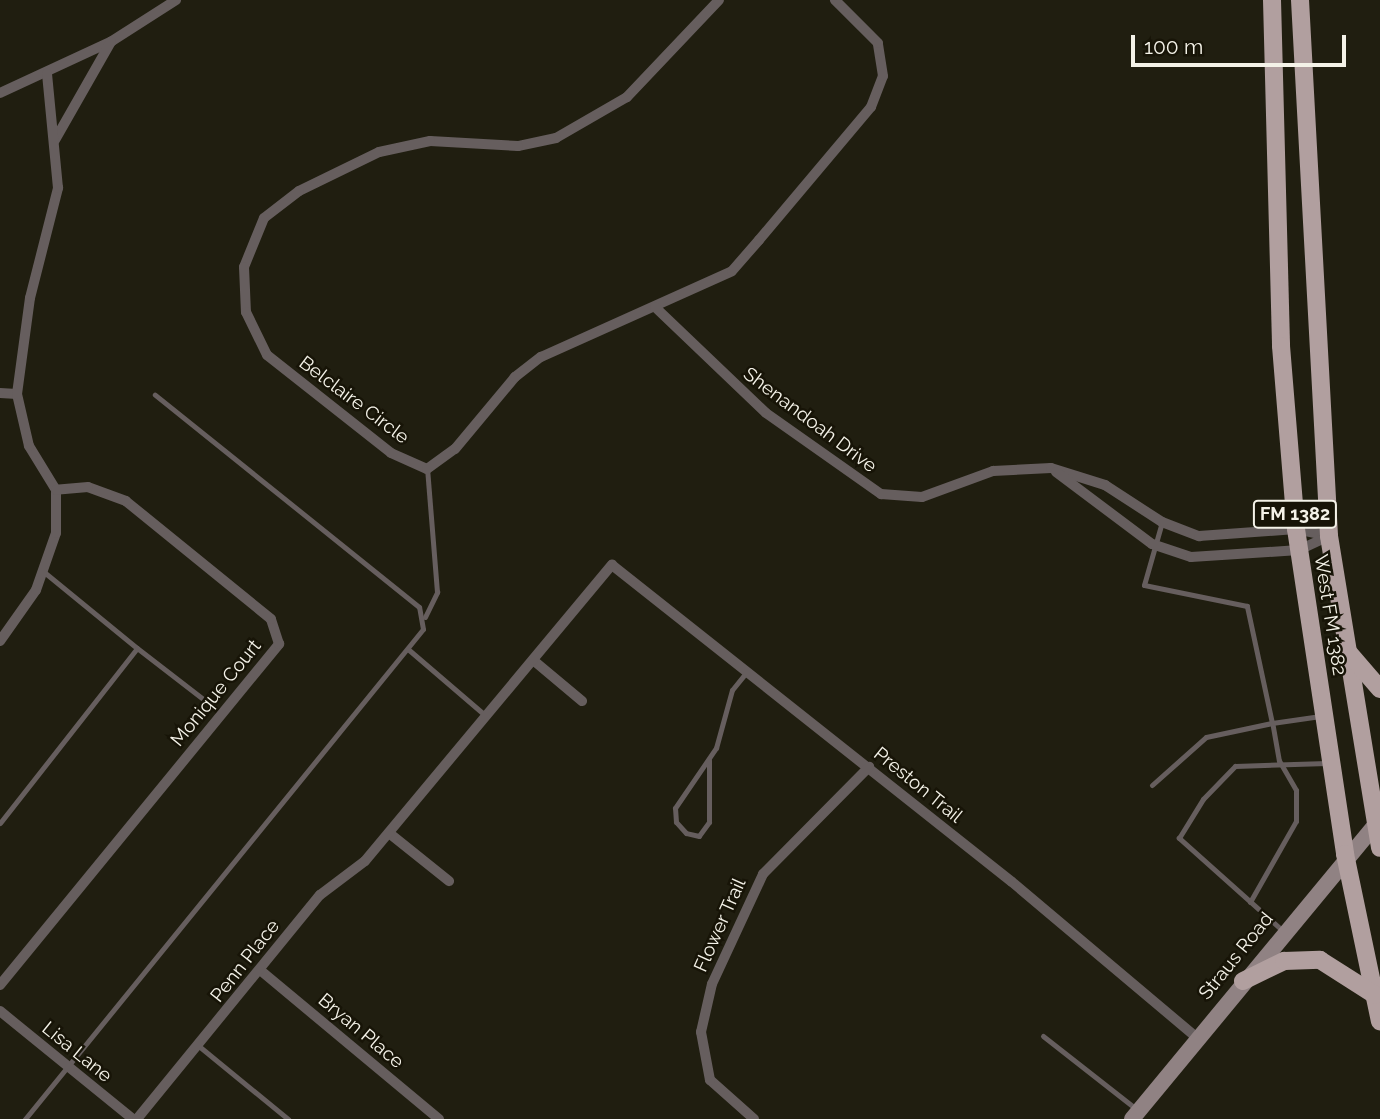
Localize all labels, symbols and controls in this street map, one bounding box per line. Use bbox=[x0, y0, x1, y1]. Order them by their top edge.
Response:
scale bar bbox=[1135, 21, 1350, 65]
text: 100 m bbox=[1144, 34, 1203, 59]
street label: Belclaire Circle bbox=[295, 351, 413, 449]
street label: Shenandoah Drive bbox=[739, 362, 881, 478]
road number: FM 1382 bbox=[1251, 500, 1339, 528]
street label: West FM 1382 bbox=[1309, 553, 1351, 677]
street label: Monique Court bbox=[166, 635, 266, 751]
street label: Preston Trail bbox=[869, 742, 967, 828]
street label: Flower Trail bbox=[689, 874, 751, 976]
street label: Straus Road bbox=[1194, 908, 1278, 1004]
street label: Penn Place bbox=[206, 915, 284, 1007]
street label: Bryan Place bbox=[314, 989, 408, 1073]
street label: Lisa Lane bbox=[37, 1017, 117, 1087]

